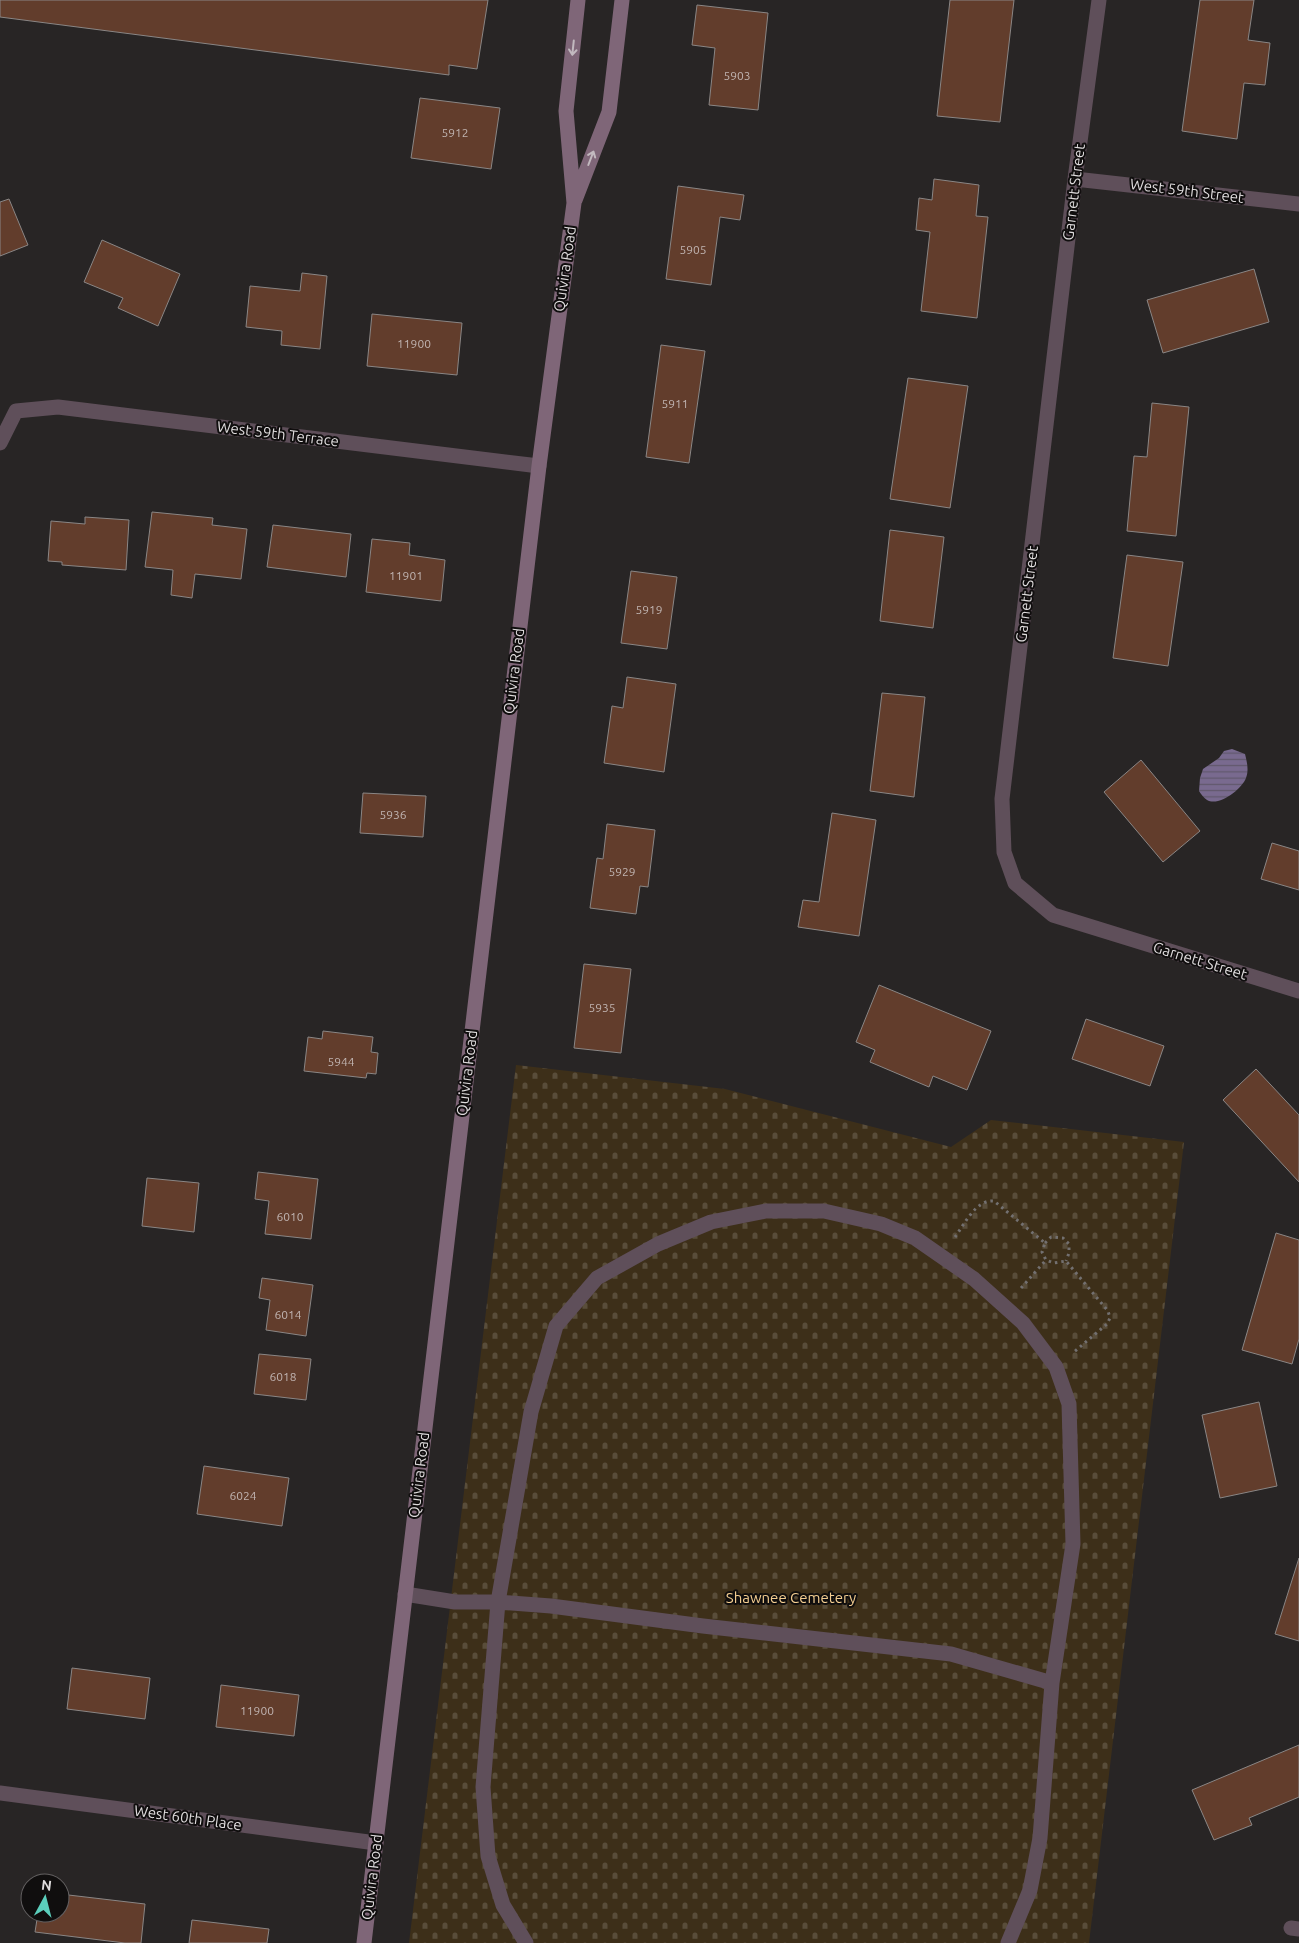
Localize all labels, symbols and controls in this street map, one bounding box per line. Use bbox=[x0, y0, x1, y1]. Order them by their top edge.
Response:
one-way arrow bbox=[568, 40, 578, 56]
house number: 5903 bbox=[723, 69, 751, 82]
house number: 5912 bbox=[441, 126, 469, 139]
street label: Garnett Street bbox=[1059, 143, 1088, 241]
one-way arrow bbox=[587, 151, 597, 166]
street label: West 59th Street bbox=[1129, 175, 1245, 206]
street label: Quivira Road bbox=[550, 225, 579, 313]
house number: 5905 bbox=[679, 243, 707, 256]
house number: 11900 bbox=[397, 337, 431, 350]
house number: 5911 bbox=[661, 397, 689, 410]
street label: West 59th Terrace bbox=[216, 418, 340, 449]
street label: Garnett Street bbox=[1012, 545, 1041, 643]
house number: 11901 bbox=[389, 569, 423, 582]
house number: 5919 bbox=[635, 603, 663, 616]
street label: Quivira Road bbox=[500, 627, 527, 715]
house number: 5936 bbox=[379, 808, 407, 821]
house number: 5929 bbox=[608, 865, 636, 878]
street label: Garnett Street bbox=[1151, 938, 1249, 983]
house number: 5935 bbox=[588, 1001, 616, 1014]
street label: Quivira Road bbox=[453, 1029, 480, 1117]
house number: 5944 bbox=[327, 1055, 355, 1068]
house number: 6010 bbox=[276, 1210, 304, 1223]
house number: 6014 bbox=[274, 1308, 302, 1321]
house number: 6018 bbox=[269, 1370, 297, 1383]
street label: Quivira Road bbox=[405, 1431, 432, 1519]
house number: 6024 bbox=[229, 1489, 257, 1502]
park label: Shawnee Cemetery bbox=[726, 1589, 856, 1606]
house number: 11900 bbox=[240, 1704, 274, 1717]
street label: West 60th Place bbox=[133, 1802, 243, 1833]
street label: Quivira Road bbox=[358, 1833, 385, 1921]
north arrow bbox=[20, 1873, 70, 1923]
text: N bbox=[40, 1877, 53, 1894]

